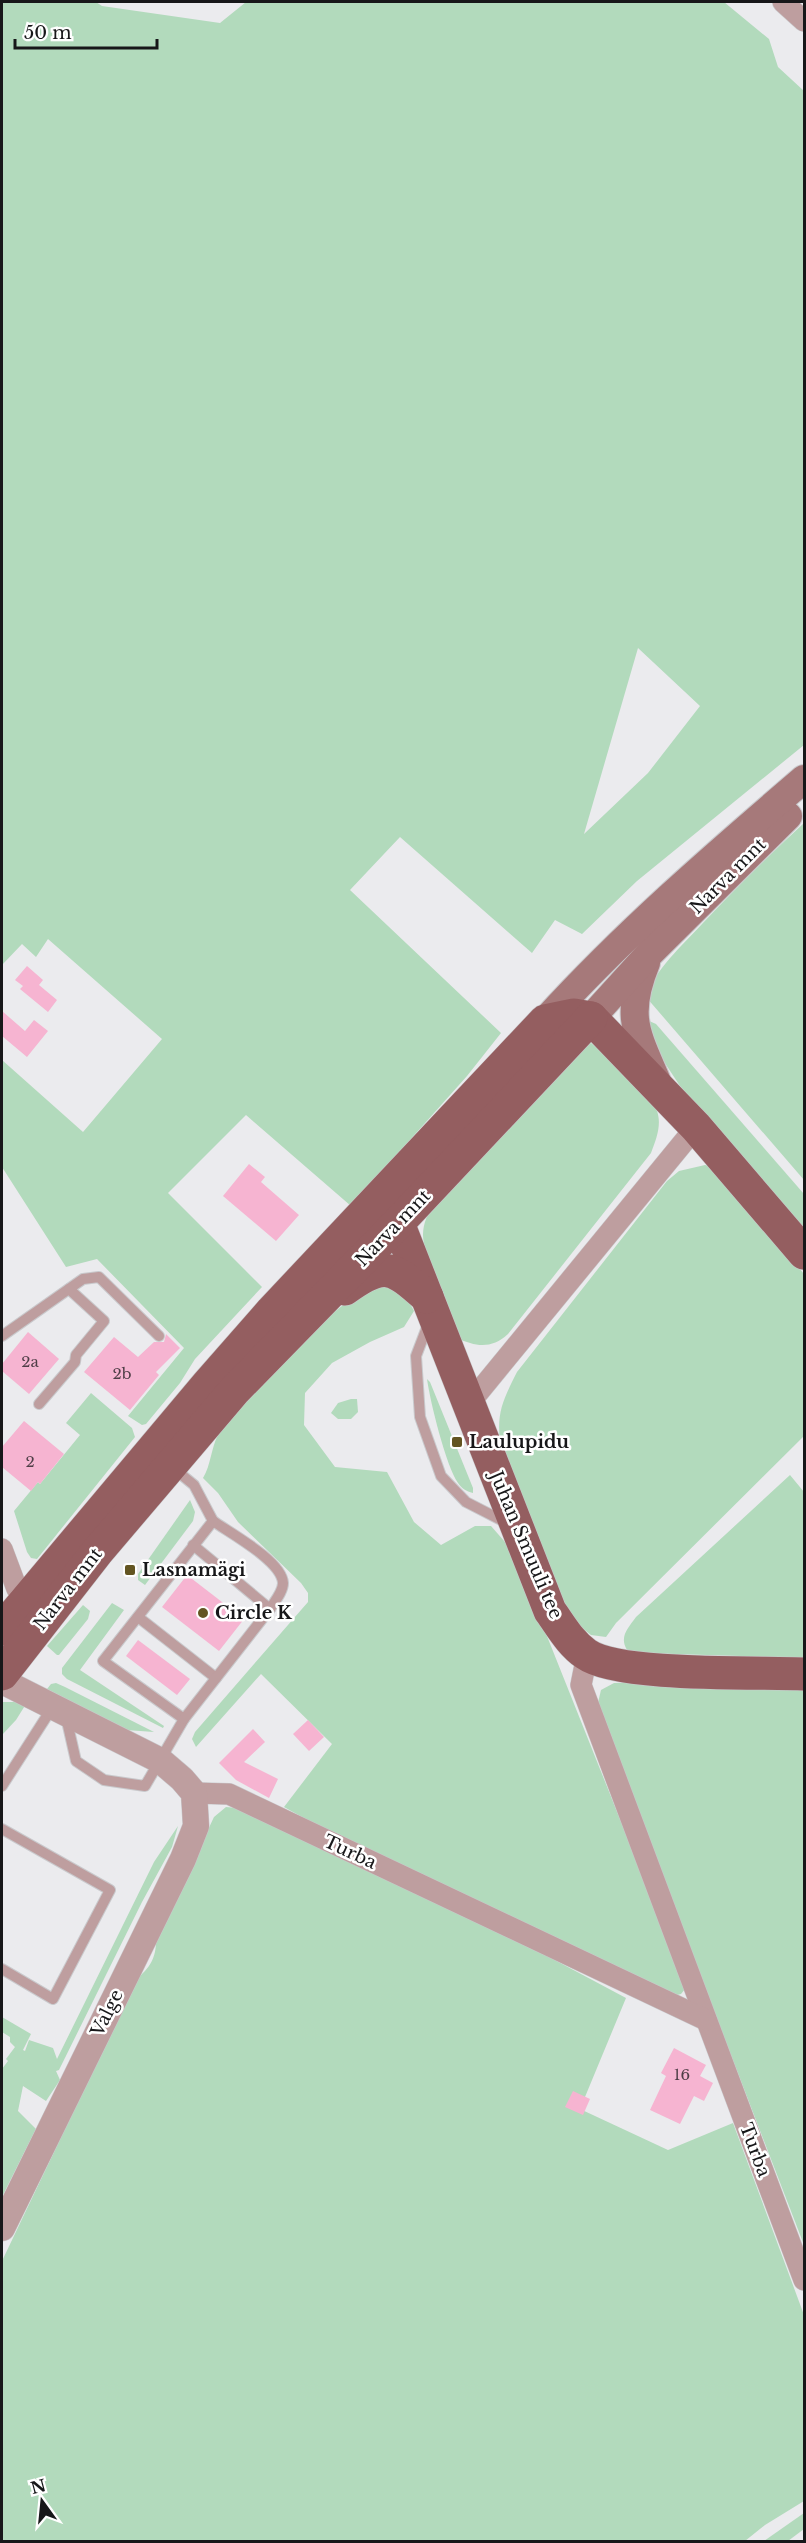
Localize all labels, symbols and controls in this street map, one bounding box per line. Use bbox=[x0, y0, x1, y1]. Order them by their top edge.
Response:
scale bar bbox=[15, 12, 158, 50]
text: 50 m bbox=[24, 22, 72, 44]
street label: Narva mnt bbox=[685, 833, 771, 919]
street label: Narva mnt bbox=[351, 1185, 435, 1271]
house number: 2a bbox=[21, 1352, 39, 1371]
house number: 2b bbox=[112, 1364, 132, 1383]
place label: Laulupidu bbox=[469, 1431, 569, 1453]
marker: Laulupidu bbox=[450, 1435, 464, 1449]
house number: 2 bbox=[25, 1452, 35, 1471]
street label: Juhan Smuuli tee bbox=[484, 1466, 567, 1622]
street label: Narva mnt bbox=[29, 1543, 107, 1635]
place label: Lasnamägi bbox=[142, 1559, 246, 1581]
marker: Lasnamägi bbox=[123, 1563, 137, 1577]
place label: Circle K bbox=[215, 1602, 293, 1624]
marker: Circle K bbox=[196, 1606, 210, 1620]
street label: Turba bbox=[320, 1830, 380, 1874]
street label: Valge bbox=[86, 1986, 128, 2041]
house number: 16 bbox=[674, 2065, 690, 2084]
street label: Turba bbox=[735, 2120, 775, 2180]
north arrow bbox=[12, 2471, 72, 2531]
text: N bbox=[28, 2475, 48, 2498]

